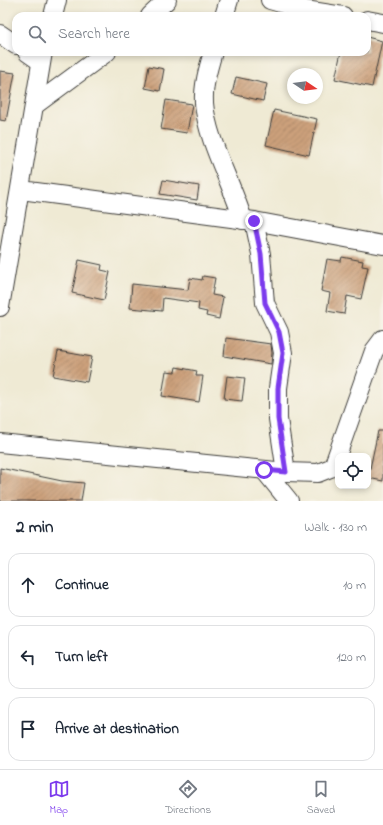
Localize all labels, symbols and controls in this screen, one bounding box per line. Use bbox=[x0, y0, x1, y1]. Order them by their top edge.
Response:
search box bbox=[12, 12, 371, 56]
icon: search bbox=[26, 23, 48, 45]
text: Search here bbox=[58, 23, 130, 45]
north arrow bbox=[287, 68, 323, 104]
route end bbox=[245, 212, 263, 230]
map controls bbox=[335, 453, 371, 489]
button: locate bbox=[335, 453, 371, 489]
route start bbox=[255, 461, 273, 479]
text: 2 min bbox=[16, 515, 53, 540]
text: Walk · 130 m bbox=[304, 518, 367, 537]
icon: ahead bbox=[17, 574, 39, 596]
text: Continue bbox=[55, 574, 109, 596]
text: 10 m bbox=[343, 576, 366, 595]
icon: left bbox=[17, 646, 39, 668]
text: Turn left bbox=[55, 646, 108, 668]
text: 120 m bbox=[336, 648, 366, 667]
icon: arrive bbox=[17, 718, 39, 740]
text: Arrive at destination bbox=[55, 718, 179, 740]
tab: Map bbox=[48, 778, 70, 818]
tab: Directions bbox=[165, 778, 211, 818]
tab: Saved bbox=[307, 778, 335, 818]

